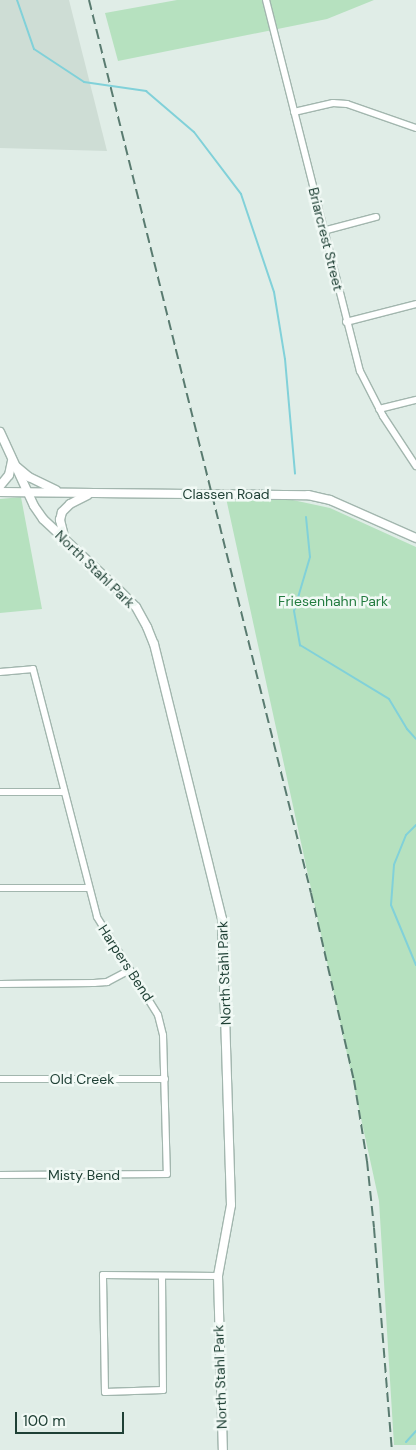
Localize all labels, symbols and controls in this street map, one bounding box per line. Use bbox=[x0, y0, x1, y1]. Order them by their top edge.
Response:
street label: Briarcrest Street bbox=[305, 186, 347, 292]
street label: Classen Road bbox=[182, 486, 270, 502]
street label: North Stahl Park bbox=[52, 527, 138, 611]
park label: Friesenhahn Park bbox=[278, 593, 388, 609]
street label: Harpers Bend bbox=[95, 921, 157, 1005]
street label: North Stahl Park bbox=[214, 921, 234, 1025]
street label: Old Creek bbox=[50, 1071, 114, 1087]
street label: Misty Bend bbox=[48, 1167, 120, 1183]
street label: North Stahl Park bbox=[210, 1325, 230, 1429]
scale bar bbox=[18, 1402, 126, 1434]
text: 100 m bbox=[23, 1411, 66, 1431]

